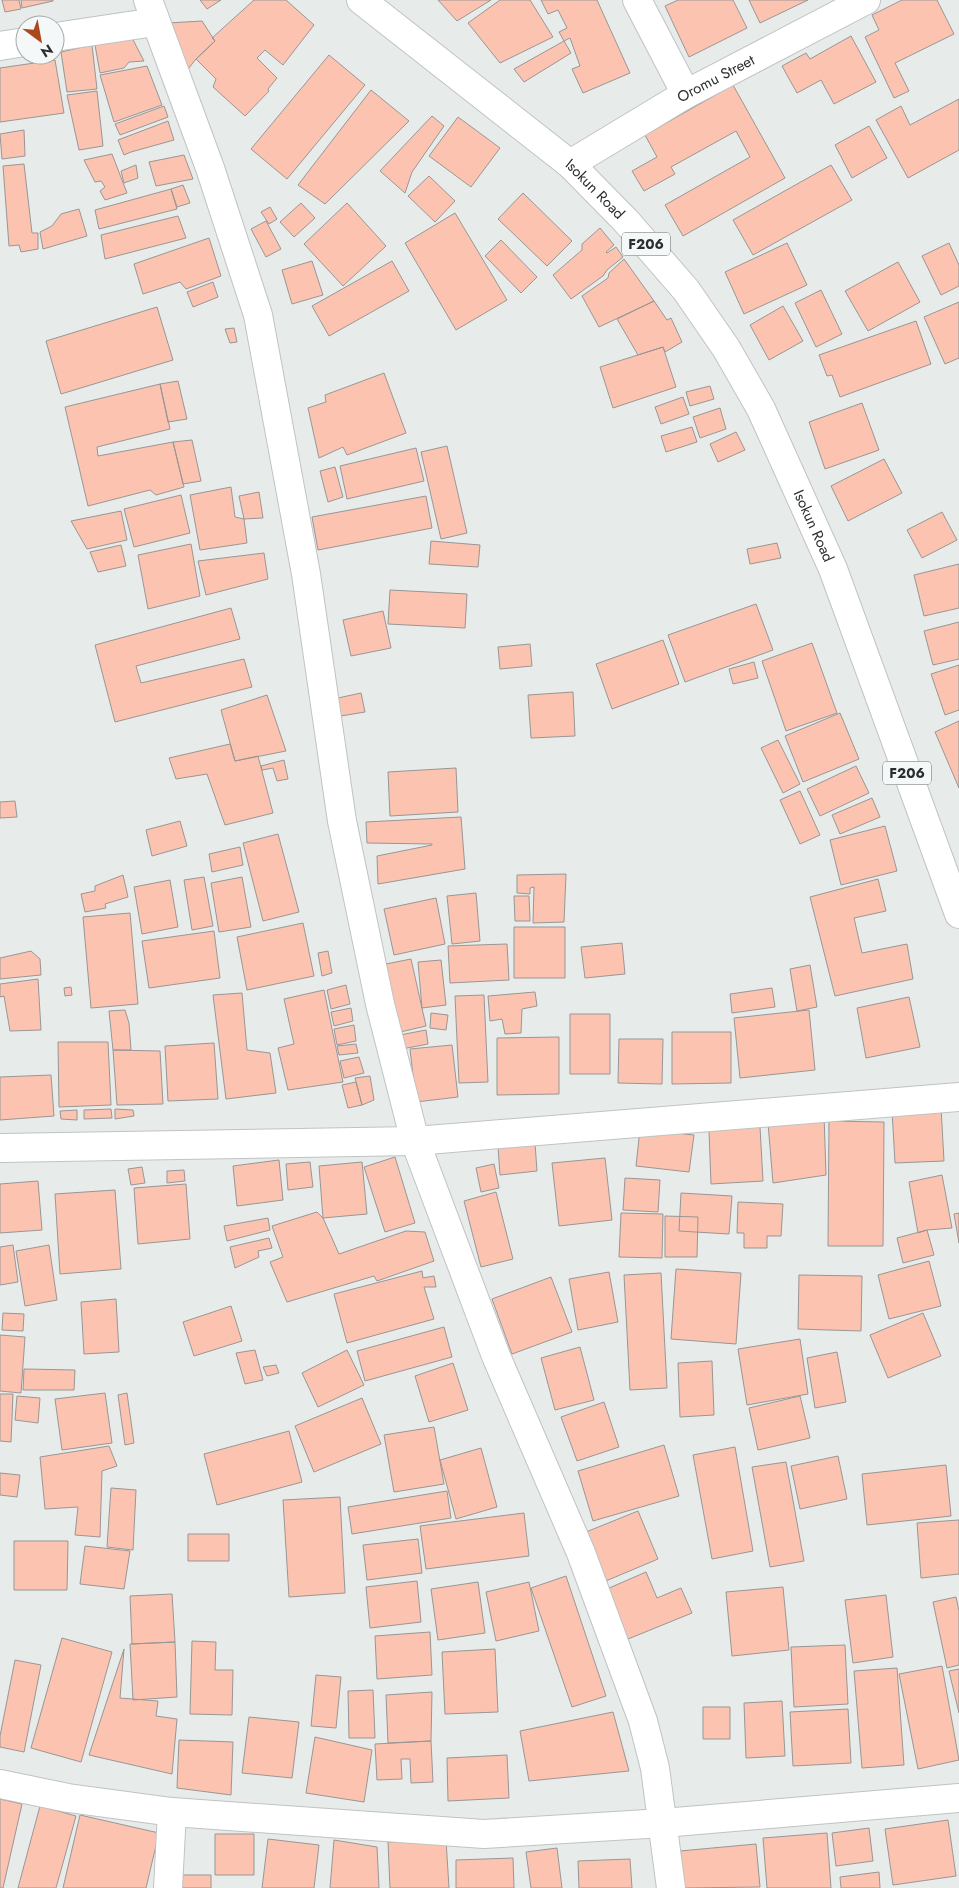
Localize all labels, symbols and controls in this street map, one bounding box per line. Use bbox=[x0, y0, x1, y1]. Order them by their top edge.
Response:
north arrow bbox=[15, 15, 65, 65]
text: N bbox=[37, 40, 57, 62]
street label: Oromu Street bbox=[673, 49, 759, 108]
street label: Isokun Road bbox=[561, 153, 630, 224]
road number: F206 bbox=[622, 232, 670, 255]
street label: Isokun Road bbox=[788, 486, 839, 566]
road number: F206 bbox=[883, 761, 931, 784]

